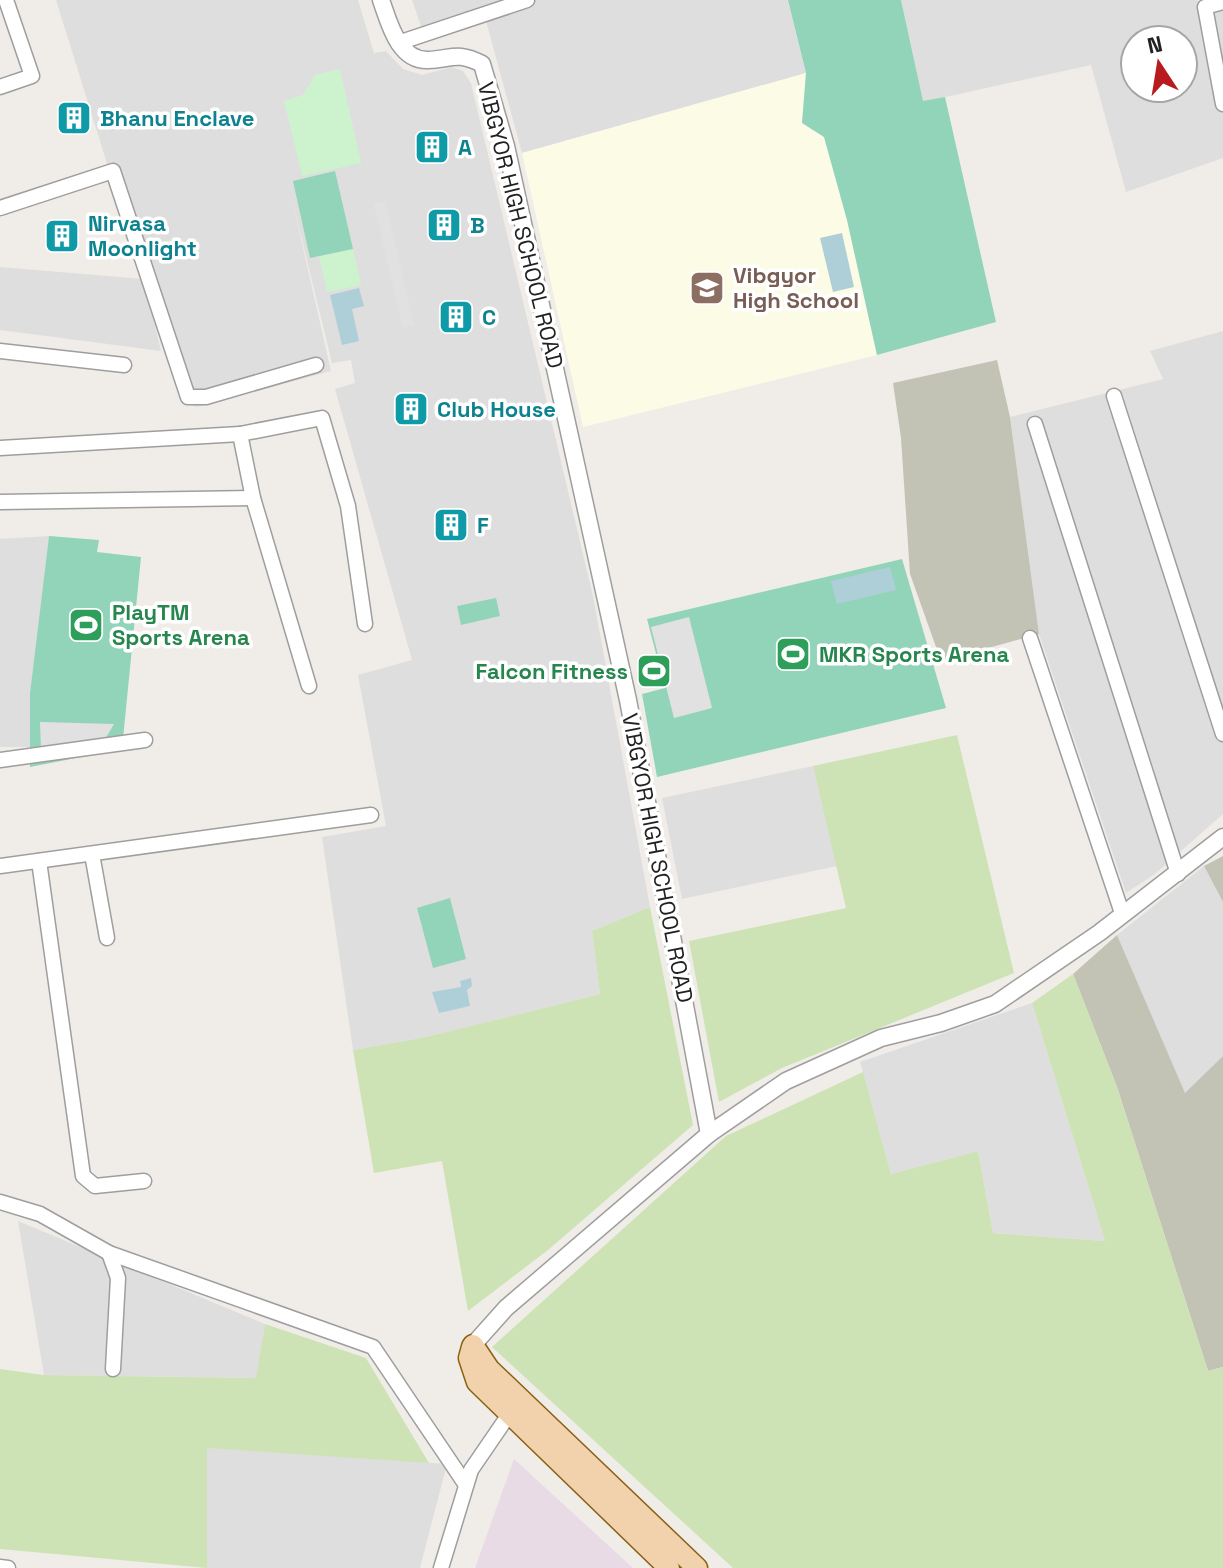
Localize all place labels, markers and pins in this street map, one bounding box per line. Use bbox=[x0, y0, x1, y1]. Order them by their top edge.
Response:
building icon: Bhanu Enclave bbox=[55, 99, 93, 137]
place label: Bhanu Enclave bbox=[100, 104, 254, 132]
building icon: A bbox=[413, 128, 451, 166]
place label: A bbox=[458, 133, 472, 161]
building icon: B bbox=[425, 206, 463, 244]
place label: Nirvasa Moonlight bbox=[88, 209, 197, 262]
place label: B bbox=[470, 211, 485, 239]
building icon: Nirvasa Moonlight bbox=[43, 217, 81, 255]
place label: Vibgyor High School bbox=[733, 261, 859, 314]
school or university icon: Vibgyor High School bbox=[688, 269, 726, 307]
building icon: C bbox=[437, 298, 475, 336]
place label: C bbox=[482, 304, 496, 330]
building icon: Club House bbox=[392, 390, 430, 428]
place label: Club House bbox=[437, 395, 556, 423]
building icon: F bbox=[432, 506, 470, 544]
place label: F bbox=[477, 511, 489, 539]
place label: PlayTM Sports Arena bbox=[112, 598, 250, 651]
sports icon: PlayTM Sports Arena bbox=[67, 606, 105, 644]
sports icon: MKR Sports Arena bbox=[774, 635, 812, 673]
place label: MKR Sports Arena bbox=[819, 640, 1010, 668]
sports icon: Falcon Fitness bbox=[635, 652, 673, 690]
place label: Falcon Fitness bbox=[475, 657, 628, 685]

